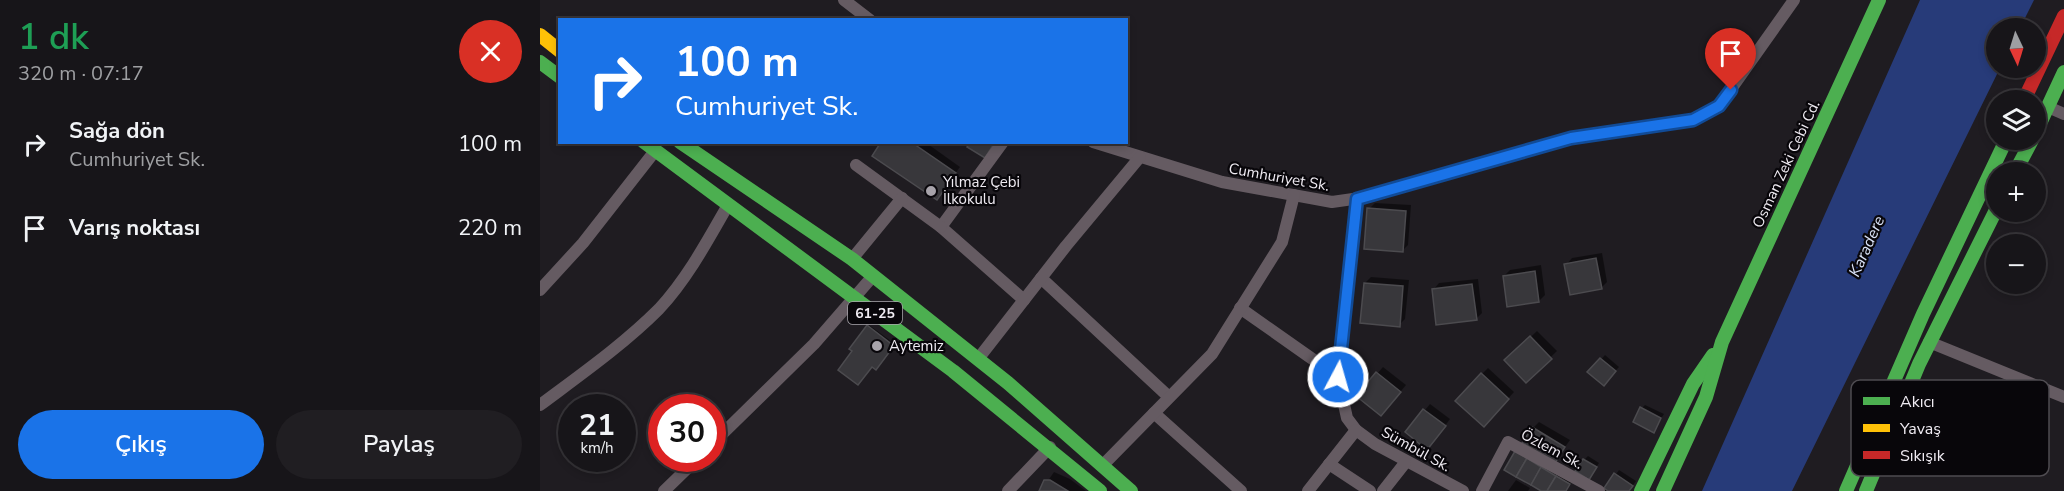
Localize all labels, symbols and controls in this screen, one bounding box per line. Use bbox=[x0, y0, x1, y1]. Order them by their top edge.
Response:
text: 1 dk bbox=[18, 13, 89, 62]
north arrow bbox=[1986, 18, 2046, 78]
map controls bbox=[1986, 18, 2046, 294]
button: close bbox=[459, 20, 522, 83]
pin bbox=[1705, 28, 1756, 90]
text: 100 m bbox=[675, 34, 799, 91]
icon: arrive bbox=[1714, 37, 1747, 70]
icon: right bbox=[576, 42, 654, 120]
text: 320 m · 07:17 bbox=[18, 60, 144, 87]
text: Cumhuriyet Sk. bbox=[675, 88, 859, 125]
button: layers bbox=[1986, 90, 2046, 150]
street label: Osman Zeki Cebi Cd. bbox=[1748, 97, 1824, 231]
text: Sağa dön bbox=[69, 116, 165, 146]
icon: right bbox=[18, 128, 51, 161]
text: 100 m bbox=[458, 129, 522, 159]
text: Cumhuriyet Sk. bbox=[69, 146, 205, 173]
street label: Cumhuriyet Sk. bbox=[1227, 158, 1331, 196]
button: + bbox=[1986, 162, 2046, 222]
place label: Yılmaz Çebi İlkokulu bbox=[942, 172, 1020, 209]
marker: Yılmaz Çebi İlkokulu bbox=[924, 184, 938, 198]
icon: arrive bbox=[18, 212, 51, 245]
water label: Karadere bbox=[1844, 212, 1890, 280]
text: Varış noktası bbox=[69, 213, 200, 243]
text: 220 m bbox=[458, 213, 522, 243]
button: − bbox=[1986, 234, 2046, 294]
road number: 61-25 bbox=[848, 302, 902, 324]
place label: Aytemiz bbox=[889, 336, 944, 356]
marker: Aytemiz bbox=[870, 339, 884, 353]
position arrow bbox=[1306, 345, 1370, 409]
legend bbox=[1851, 380, 2049, 476]
text: Akıcı bbox=[1900, 391, 1935, 413]
speed limit sign: 30 bbox=[648, 394, 726, 472]
text: 21 bbox=[579, 405, 615, 446]
button: Çıkış bbox=[18, 410, 264, 479]
button: Paylaş bbox=[276, 410, 522, 479]
text: Yavaş bbox=[1899, 418, 1941, 440]
street label: Sümbül Sk. bbox=[1378, 422, 1454, 476]
street label: Özlem Sk. bbox=[1517, 424, 1587, 474]
text: km/h bbox=[580, 438, 614, 458]
text: Sıkışık bbox=[1900, 445, 1946, 467]

